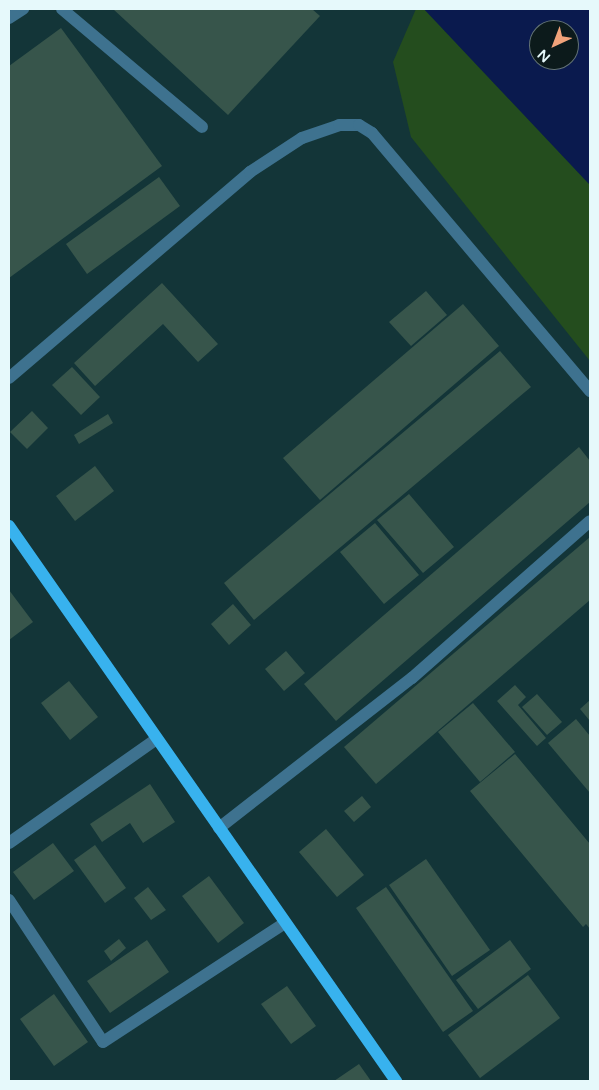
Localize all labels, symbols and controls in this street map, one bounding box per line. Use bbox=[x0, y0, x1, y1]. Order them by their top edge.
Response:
north arrow bbox=[529, 20, 579, 70]
text: N bbox=[534, 46, 554, 66]

